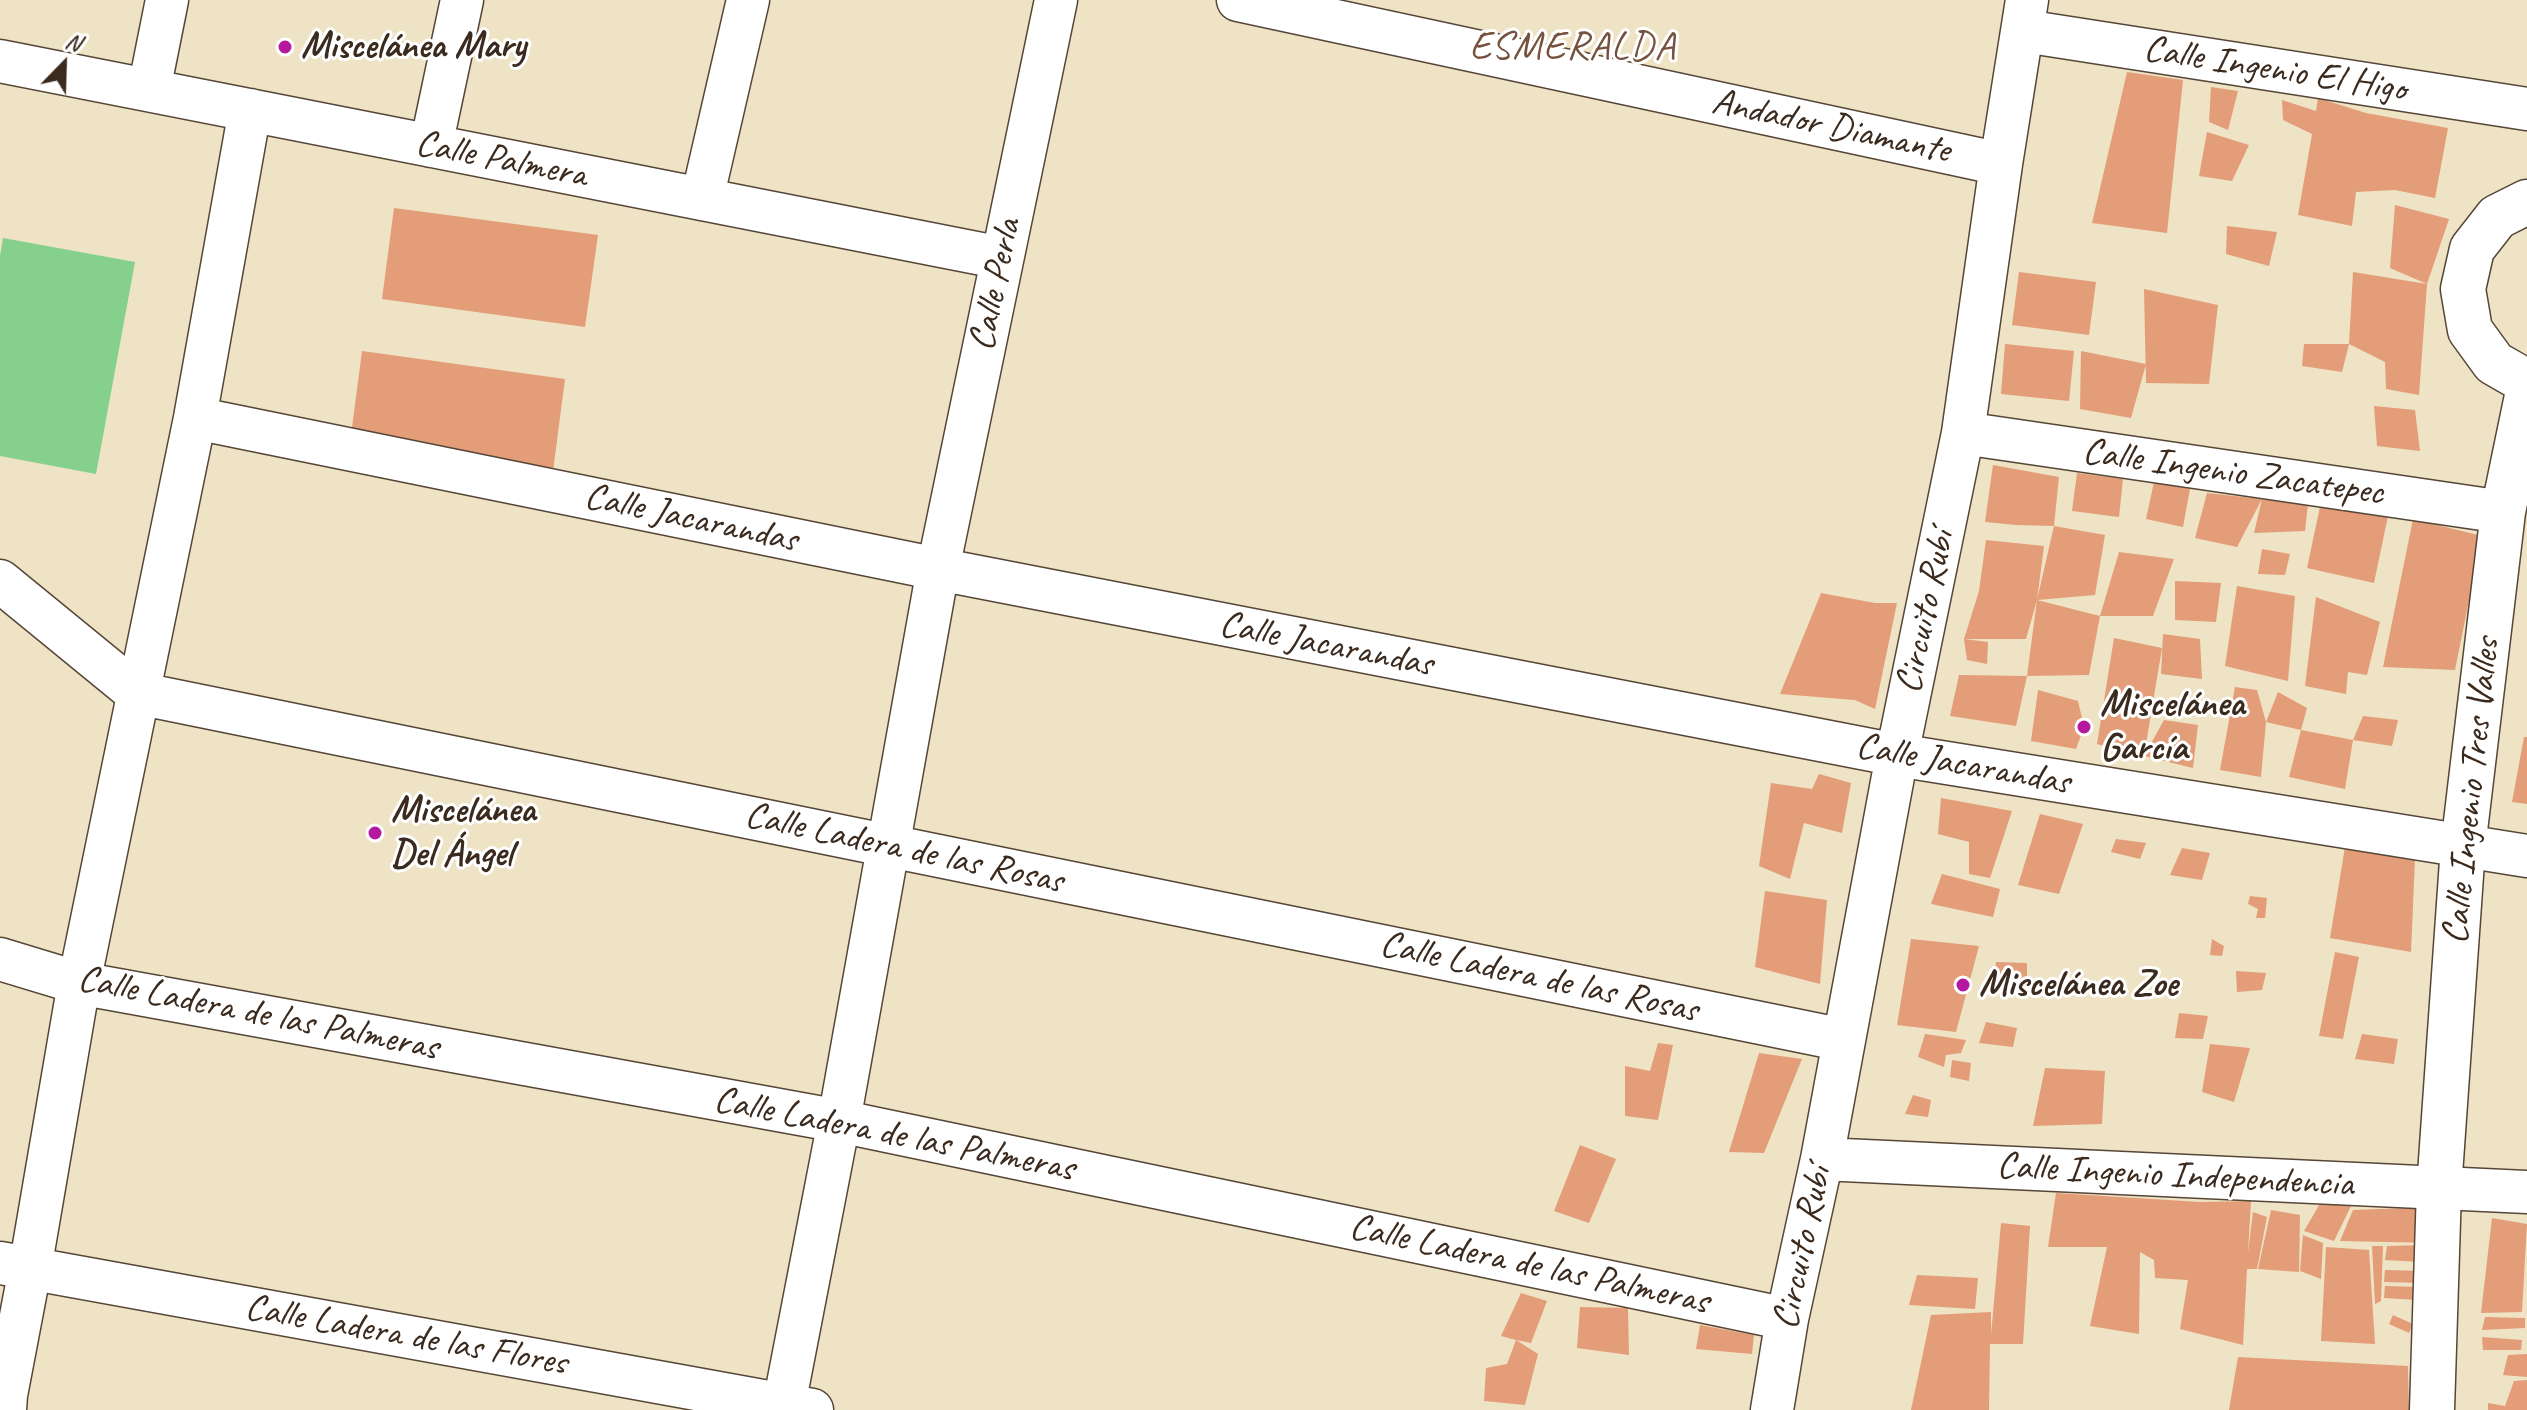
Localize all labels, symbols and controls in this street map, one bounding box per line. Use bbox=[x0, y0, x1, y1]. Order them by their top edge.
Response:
north arrow bbox=[24, 24, 104, 104]
place label: Miscelánea Mary bbox=[301, 24, 526, 70]
district label: ESMERALDA bbox=[1470, 24, 1676, 72]
text: N bbox=[62, 26, 85, 57]
street label: Calle Ingenio El Higo bbox=[2141, 27, 2409, 113]
marker: Miscelánea Mary bbox=[276, 38, 294, 56]
street label: Andador Diamante bbox=[1708, 80, 1954, 174]
street label: Calle Palmera bbox=[412, 121, 590, 199]
street label: Calle Perla bbox=[960, 215, 1032, 355]
street label: Calle Ingenio Zacatepec bbox=[2080, 429, 2386, 517]
street label: Calle Jacarandas bbox=[580, 474, 802, 564]
street label: Circuito Rubí bbox=[1887, 527, 1965, 697]
street label: Calle Jacarandas bbox=[1215, 602, 1437, 688]
street label: Calle Ingenio Tres Valles bbox=[2433, 636, 2511, 946]
place label: Miscelánea García bbox=[2100, 682, 2244, 772]
marker: Miscelánea García bbox=[2075, 718, 2093, 736]
street label: Calle Jacarandas bbox=[1852, 724, 2074, 806]
place label: Miscelánea Del Ángel bbox=[391, 788, 535, 878]
street label: Calle Ladera de las Rosas bbox=[741, 793, 1067, 905]
marker: Miscelánea Del Ángel bbox=[366, 824, 384, 842]
street label: Calle Ladera de las Rosas bbox=[1376, 922, 1702, 1034]
street label: Calle Ladera de las Palmeras bbox=[74, 957, 442, 1071]
place label: Miscelánea Zoe bbox=[1979, 962, 2178, 1008]
marker: Miscelánea Zoe bbox=[1954, 976, 1972, 994]
street label: Calle Ladera de las Palmeras bbox=[710, 1078, 1078, 1192]
street label: Calle Ingenio Independencia bbox=[1996, 1144, 2354, 1208]
street label: Circuito Rubí bbox=[1764, 1163, 1842, 1333]
street label: Calle Ladera de las Palmeras bbox=[1345, 1205, 1713, 1325]
street label: Calle Ladera de las Flores bbox=[242, 1285, 570, 1387]

